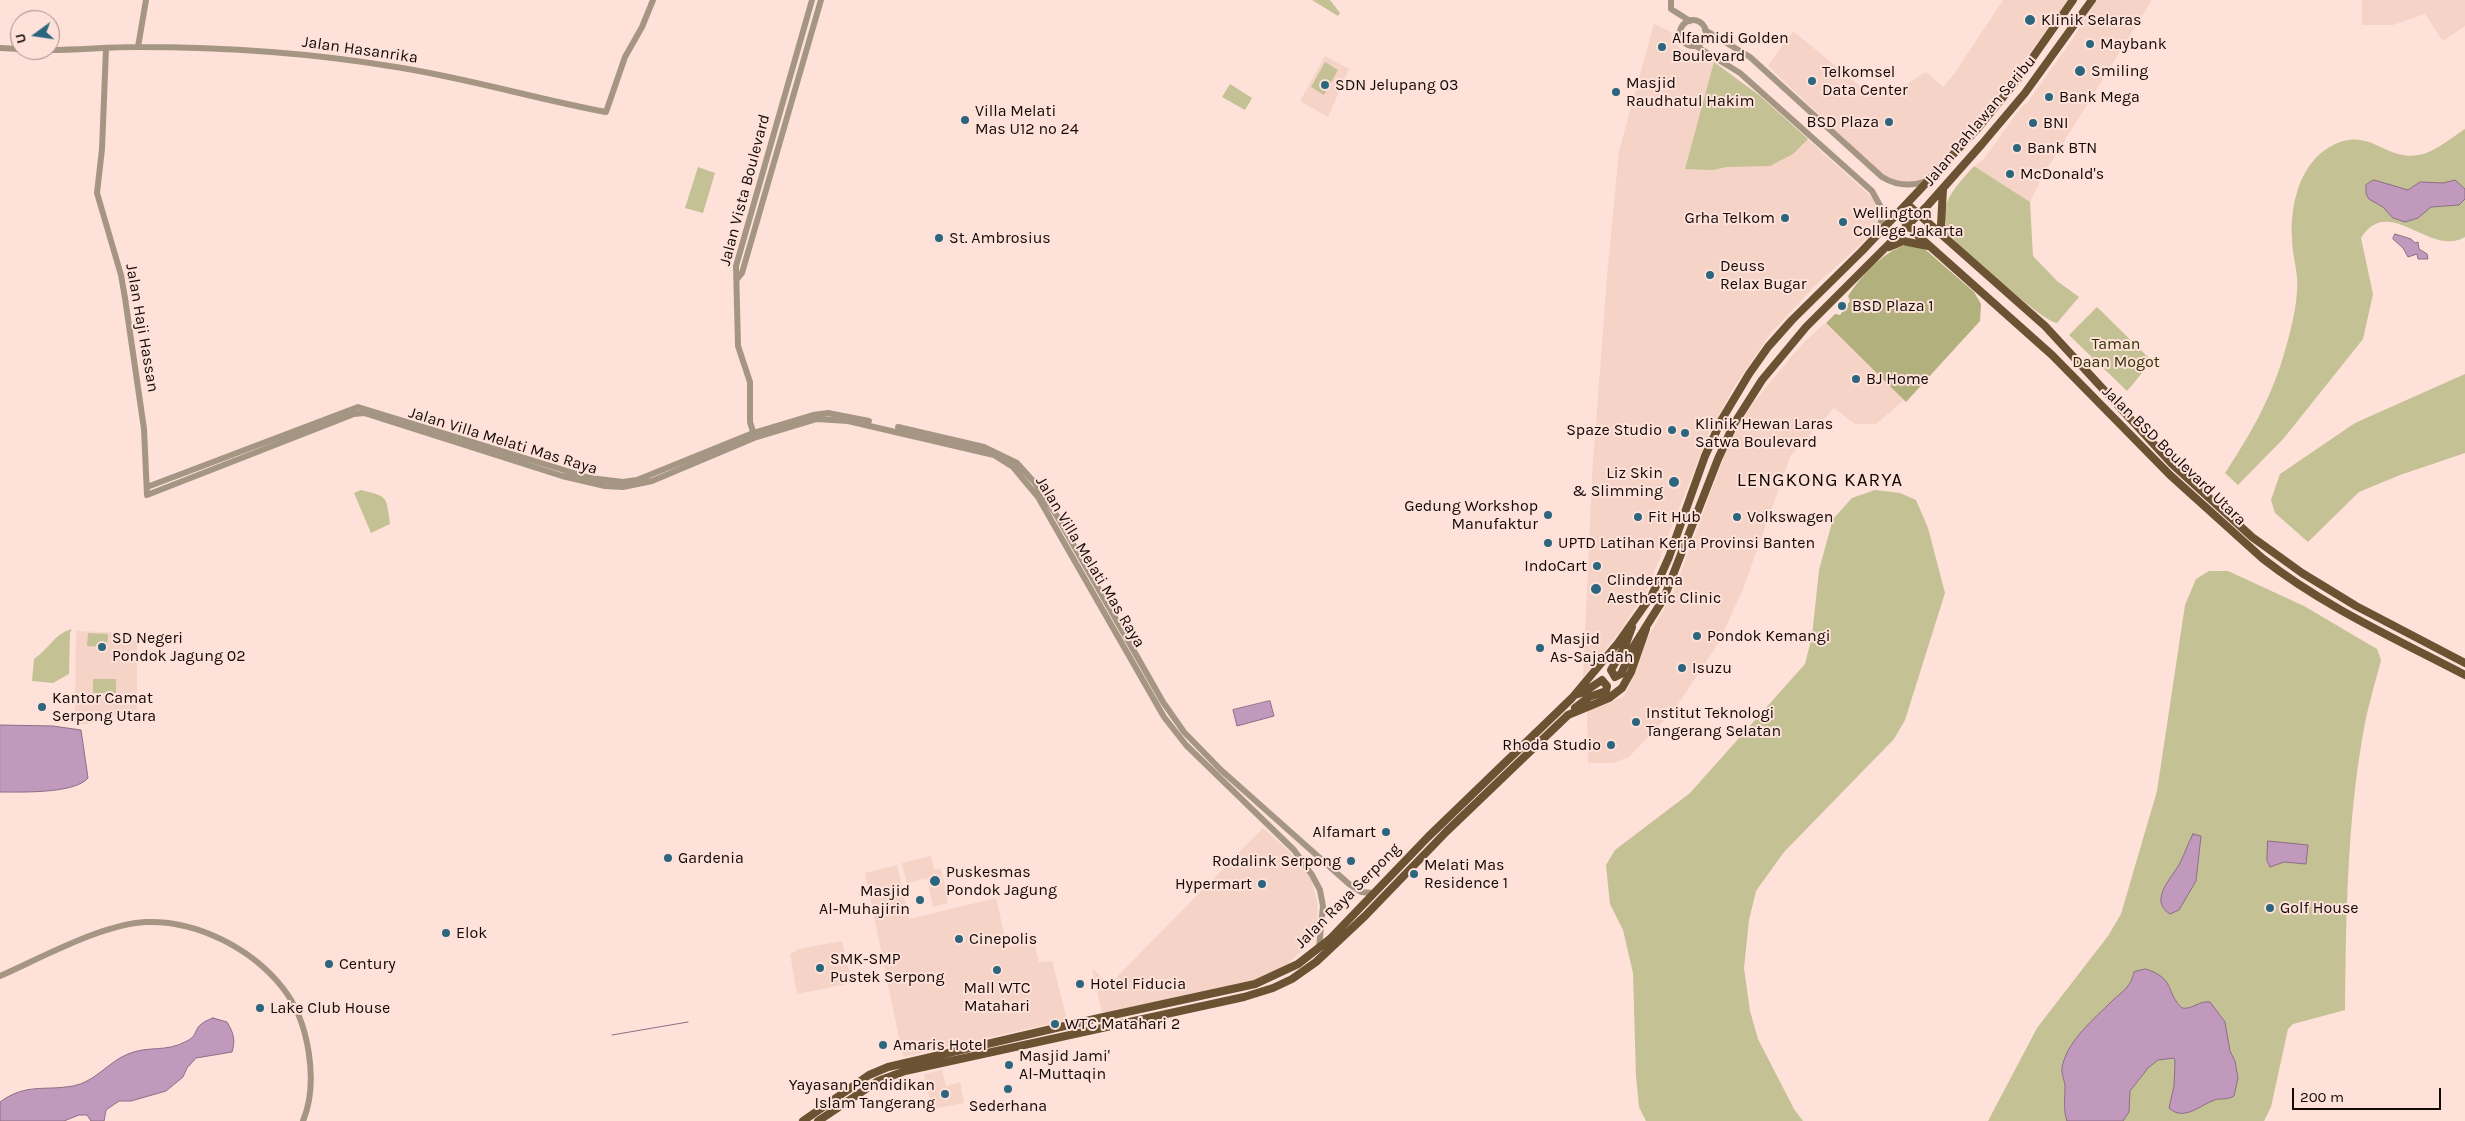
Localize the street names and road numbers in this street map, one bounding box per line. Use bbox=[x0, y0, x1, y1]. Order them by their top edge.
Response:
street label: Jalan Hasanrika bbox=[301, 32, 419, 68]
street label: Jalan Pahlawan Seribu bbox=[1920, 52, 2040, 190]
street label: Jalan Vista Boulevard bbox=[716, 112, 774, 268]
street label: Jalan Haji Hassan bbox=[121, 262, 163, 394]
street label: Jalan BSD Boulevard Utara bbox=[2098, 382, 2250, 530]
street label: Jalan Villa Melati Mas Raya bbox=[406, 403, 600, 479]
street label: Jalan Villa Melati Mas Raya bbox=[1031, 473, 1149, 651]
street label: Jalan Raya Serpong bbox=[1291, 839, 1405, 953]

